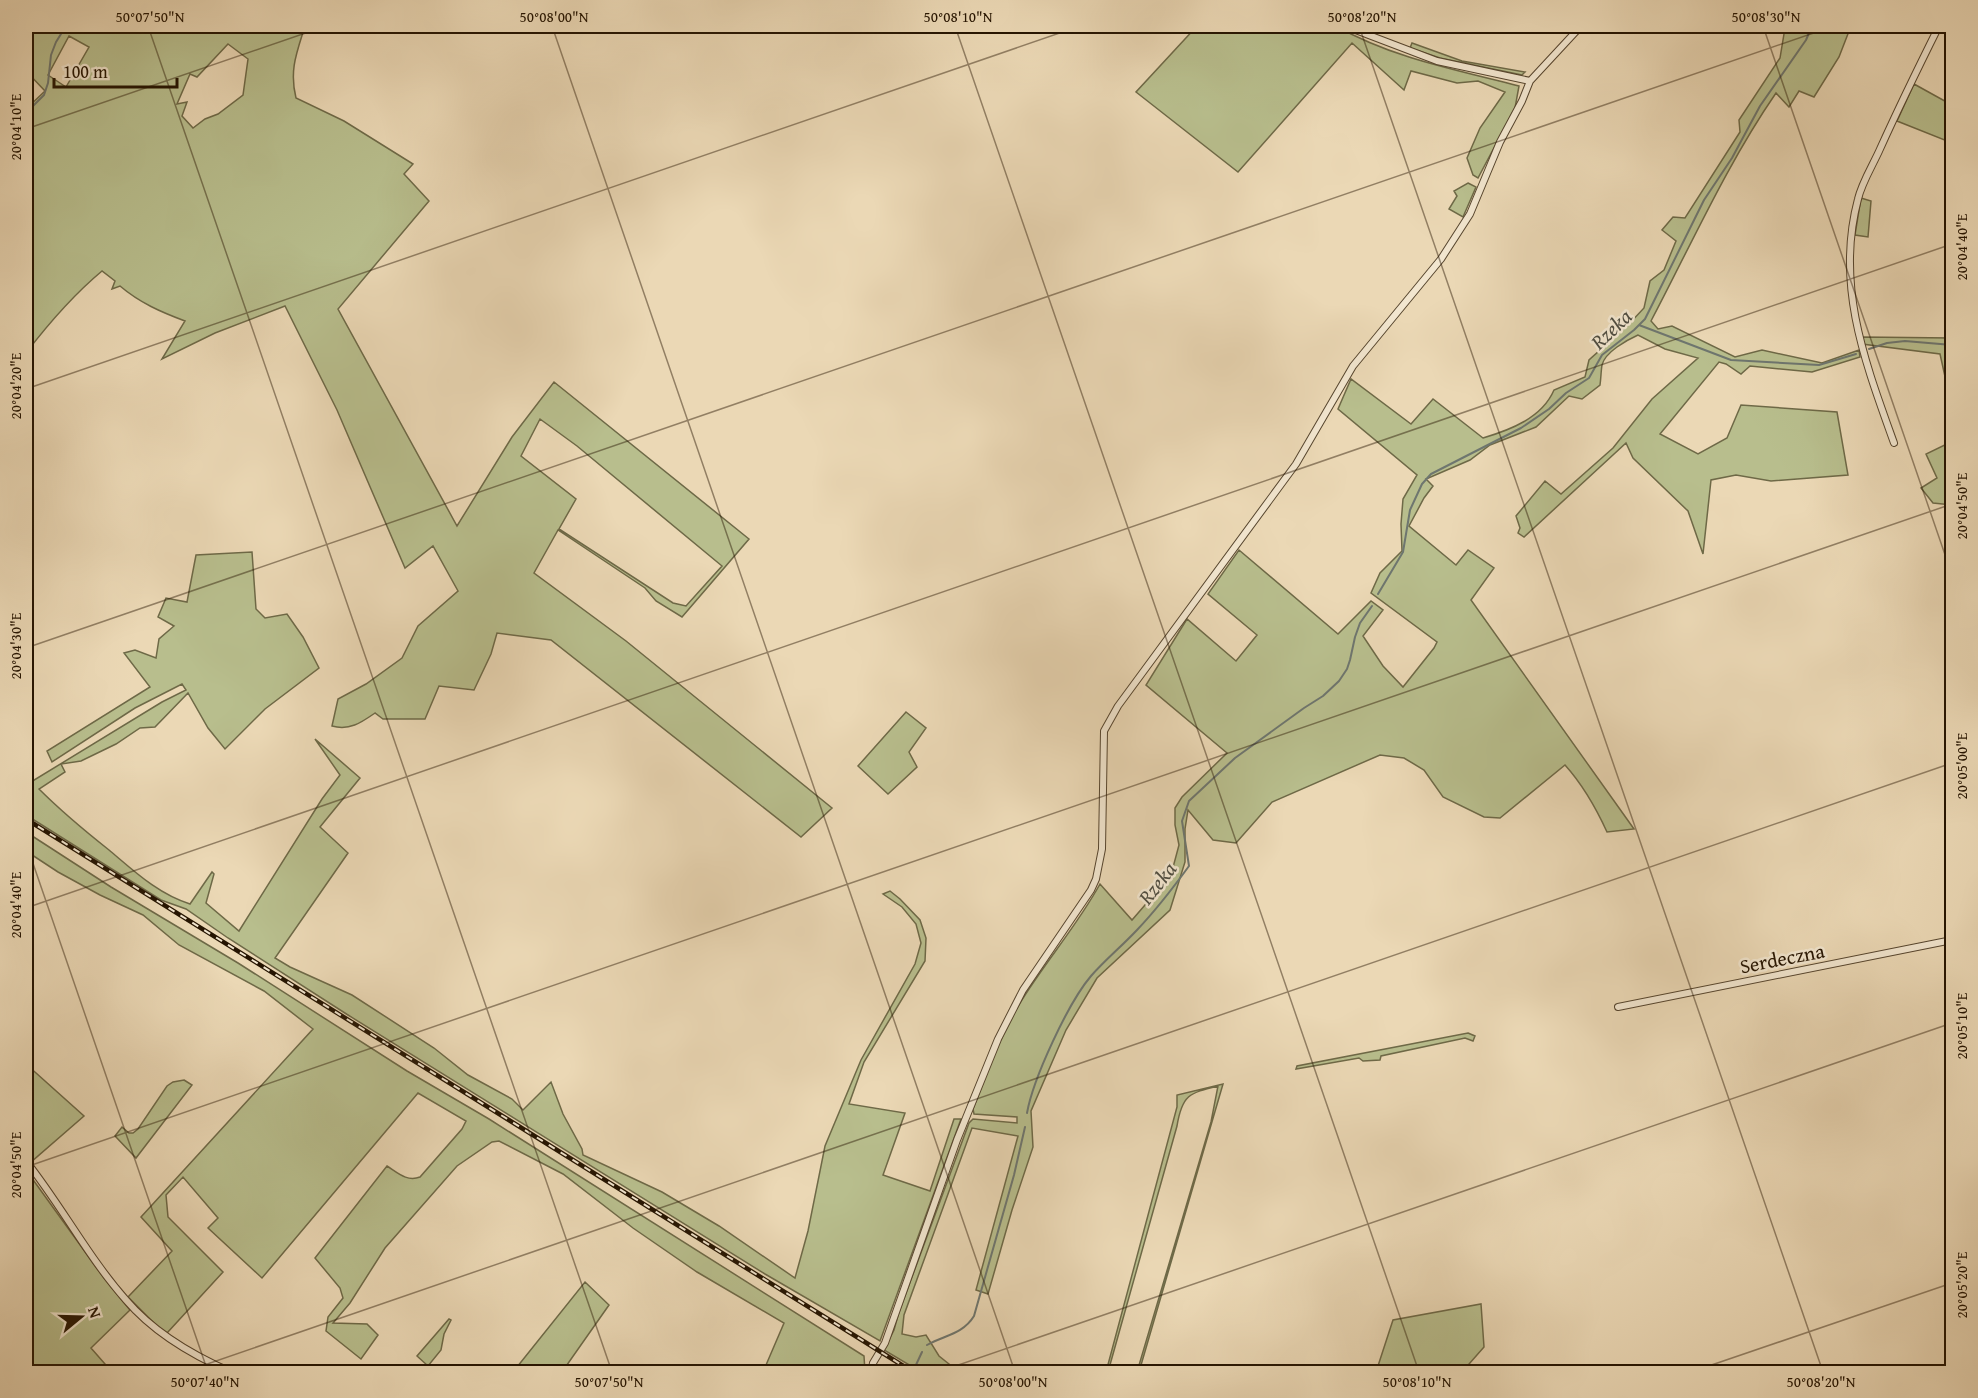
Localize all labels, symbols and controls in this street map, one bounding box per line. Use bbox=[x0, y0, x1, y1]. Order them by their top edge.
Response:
text: 50°07'50"N bbox=[116, 6, 185, 27]
text: 50°08'00"N bbox=[520, 6, 589, 27]
text: 50°08'10"N bbox=[924, 6, 993, 27]
text: 50°08'20"N bbox=[1328, 6, 1397, 27]
text: 50°08'30"N bbox=[1732, 6, 1801, 27]
scale bar bbox=[54, 51, 177, 89]
text: 100 m bbox=[63, 58, 108, 85]
text: 20°04'10"E bbox=[5, 93, 26, 160]
text: 20°04'40"E bbox=[1951, 213, 1972, 280]
water label: Rzeka bbox=[1583, 301, 1639, 357]
text: 20°04'20"E bbox=[5, 352, 26, 419]
text: 20°04'50"E bbox=[1951, 472, 1972, 539]
text: 20°04'30"E bbox=[5, 612, 26, 679]
text: 20°05'00"E bbox=[1951, 732, 1972, 799]
water label: Rzeka bbox=[1130, 855, 1184, 912]
text: 20°04'40"E bbox=[5, 871, 26, 938]
street label: Serdeczna bbox=[1737, 936, 1827, 980]
text: 20°05'10"E bbox=[1951, 992, 1972, 1059]
text: 20°04'50"E bbox=[5, 1131, 26, 1198]
text: 20°05'20"E bbox=[1951, 1251, 1972, 1318]
north arrow bbox=[51, 1287, 111, 1347]
text: N bbox=[82, 1303, 108, 1321]
text: 50°07'40"N bbox=[171, 1371, 240, 1392]
text: 50°07'50"N bbox=[575, 1371, 644, 1392]
text: 50°08'00"N bbox=[979, 1371, 1048, 1392]
text: 50°08'10"N bbox=[1383, 1371, 1452, 1392]
text: 50°08'20"N bbox=[1787, 1371, 1856, 1392]

